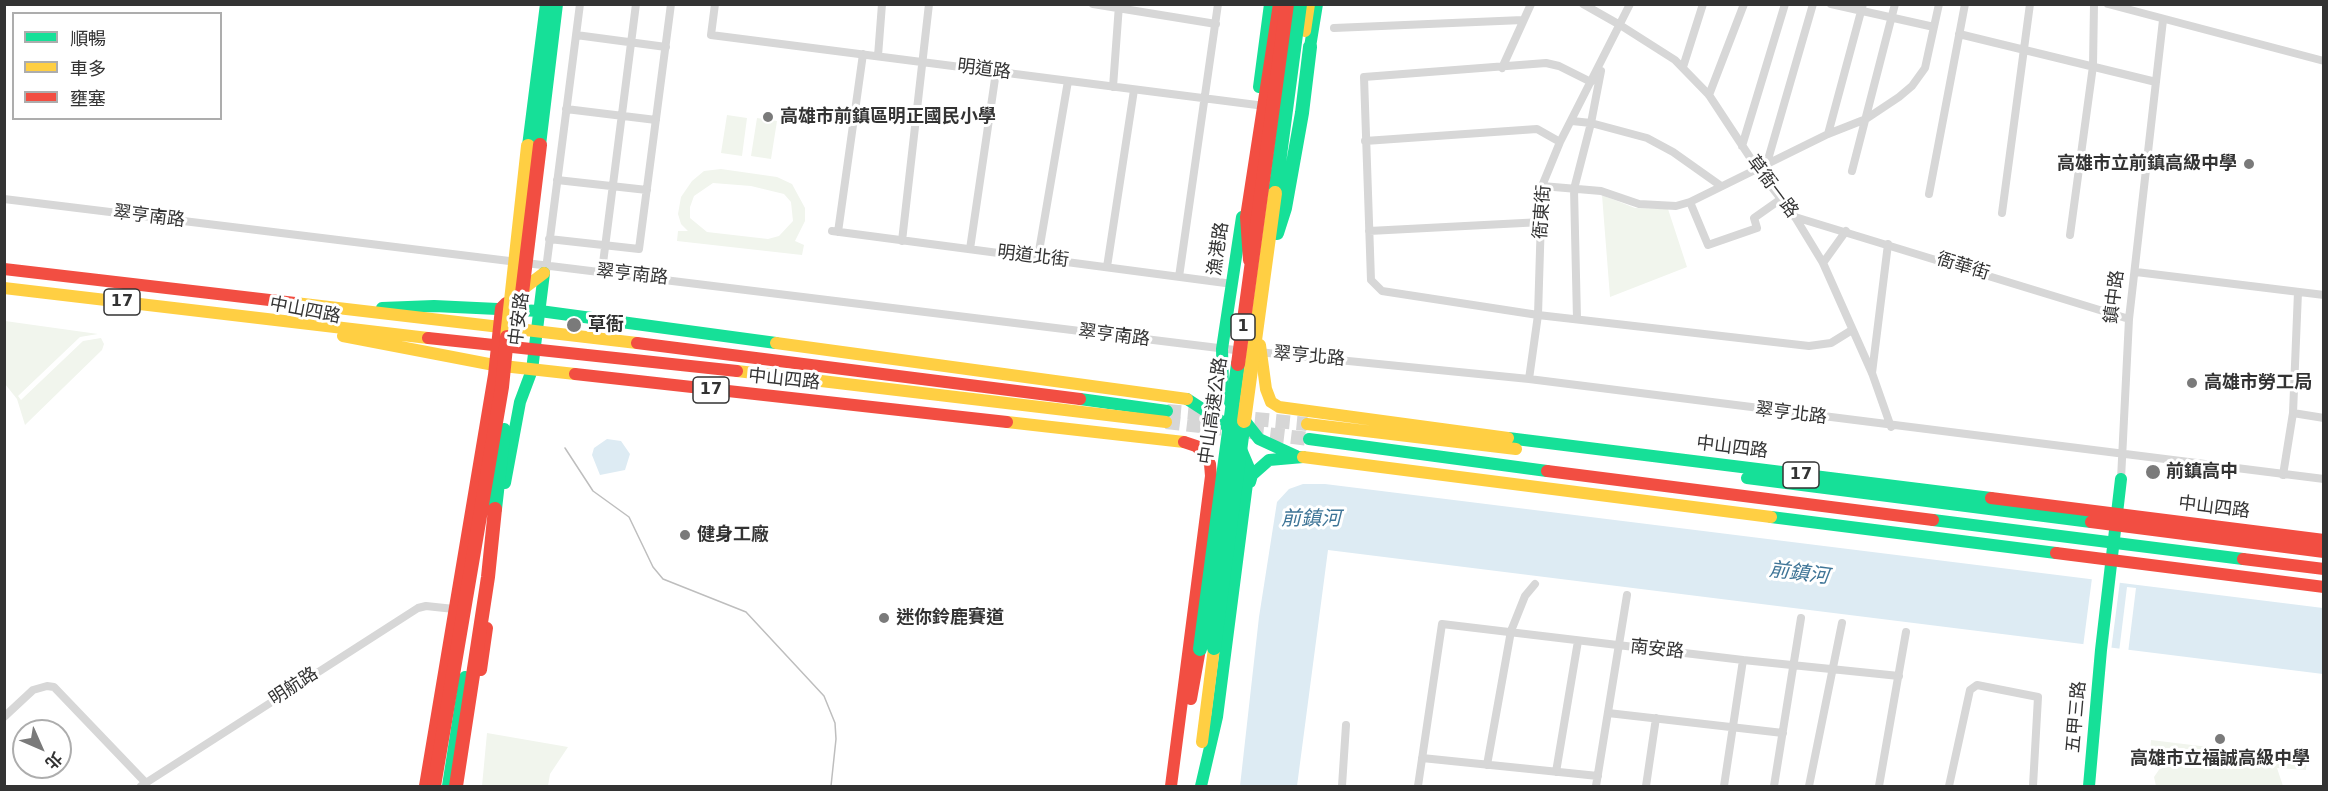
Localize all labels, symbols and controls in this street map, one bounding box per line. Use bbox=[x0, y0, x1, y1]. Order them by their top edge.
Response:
legend bbox=[12, 12, 222, 120]
text: 順暢 bbox=[70, 28, 106, 49]
street label: 明道路 bbox=[956, 56, 1012, 84]
text: 車多 bbox=[70, 58, 106, 79]
text: 壅塞 bbox=[70, 88, 106, 109]
place label: 高雄市前鎮區明正國民小學 bbox=[780, 106, 996, 128]
marker: 高雄市前鎮區明正國民小學 bbox=[761, 110, 775, 124]
street label: 草衙一路 bbox=[1742, 152, 1802, 222]
place label: 高雄市立前鎮高級中學 bbox=[2057, 153, 2237, 175]
marker: 高雄市立前鎮高級中學 bbox=[2242, 157, 2256, 171]
street label: 衙東街 bbox=[1530, 184, 1556, 240]
street label: 翠亨南路 bbox=[112, 202, 186, 232]
street label: 漁港路 bbox=[1205, 221, 1233, 277]
street label: 明道北街 bbox=[996, 242, 1070, 272]
street label: 衙華街 bbox=[1934, 249, 1992, 285]
street label: 翠亨南路 bbox=[595, 260, 669, 290]
street label: 鎮中路 bbox=[2101, 269, 2129, 325]
road number: 17 bbox=[104, 289, 140, 315]
street label: 中安路 bbox=[506, 291, 534, 347]
street label: 中山四路 bbox=[268, 294, 342, 328]
place label: 草衙 bbox=[588, 314, 624, 336]
road number: 1 bbox=[1231, 314, 1255, 340]
marker: 草衙 bbox=[565, 316, 583, 334]
street label: 翠亨南路 bbox=[1077, 321, 1151, 351]
street label: 翠亨北路 bbox=[1272, 343, 1346, 371]
street label: 中山高速公路 bbox=[1196, 356, 1232, 466]
street label: 中山四路 bbox=[747, 365, 821, 395]
place label: 高雄市勞工局 bbox=[2204, 372, 2312, 394]
marker: 高雄市勞工局 bbox=[2185, 376, 2199, 390]
road number: 17 bbox=[693, 377, 729, 403]
street label: 翠亨北路 bbox=[1754, 399, 1828, 429]
street label: 中山四路 bbox=[1695, 433, 1769, 463]
place label: 前鎮高中 bbox=[2166, 461, 2238, 483]
road number: 17 bbox=[1783, 462, 1819, 488]
marker: 前鎮高中 bbox=[2144, 463, 2162, 481]
street label: 中山四路 bbox=[2177, 493, 2251, 523]
water label: 前鎮河 bbox=[1281, 508, 1341, 532]
place label: 健身工廠 bbox=[697, 524, 769, 546]
marker: 健身工廠 bbox=[678, 528, 692, 542]
water label: 前鎮河 bbox=[1768, 558, 1830, 590]
place label: 迷你鈴鹿賽道 bbox=[896, 607, 1004, 629]
marker: 迷你鈴鹿賽道 bbox=[877, 611, 891, 625]
street label: 南安路 bbox=[1629, 636, 1685, 664]
street label: 明航路 bbox=[265, 663, 323, 711]
street label: 五甲三路 bbox=[2063, 680, 2091, 754]
north arrow bbox=[12, 719, 72, 779]
marker: 高雄市立福誠高級中學 bbox=[2213, 732, 2227, 746]
text: 北 bbox=[41, 748, 66, 773]
place label: 高雄市立福誠高級中學 bbox=[2130, 748, 2310, 770]

